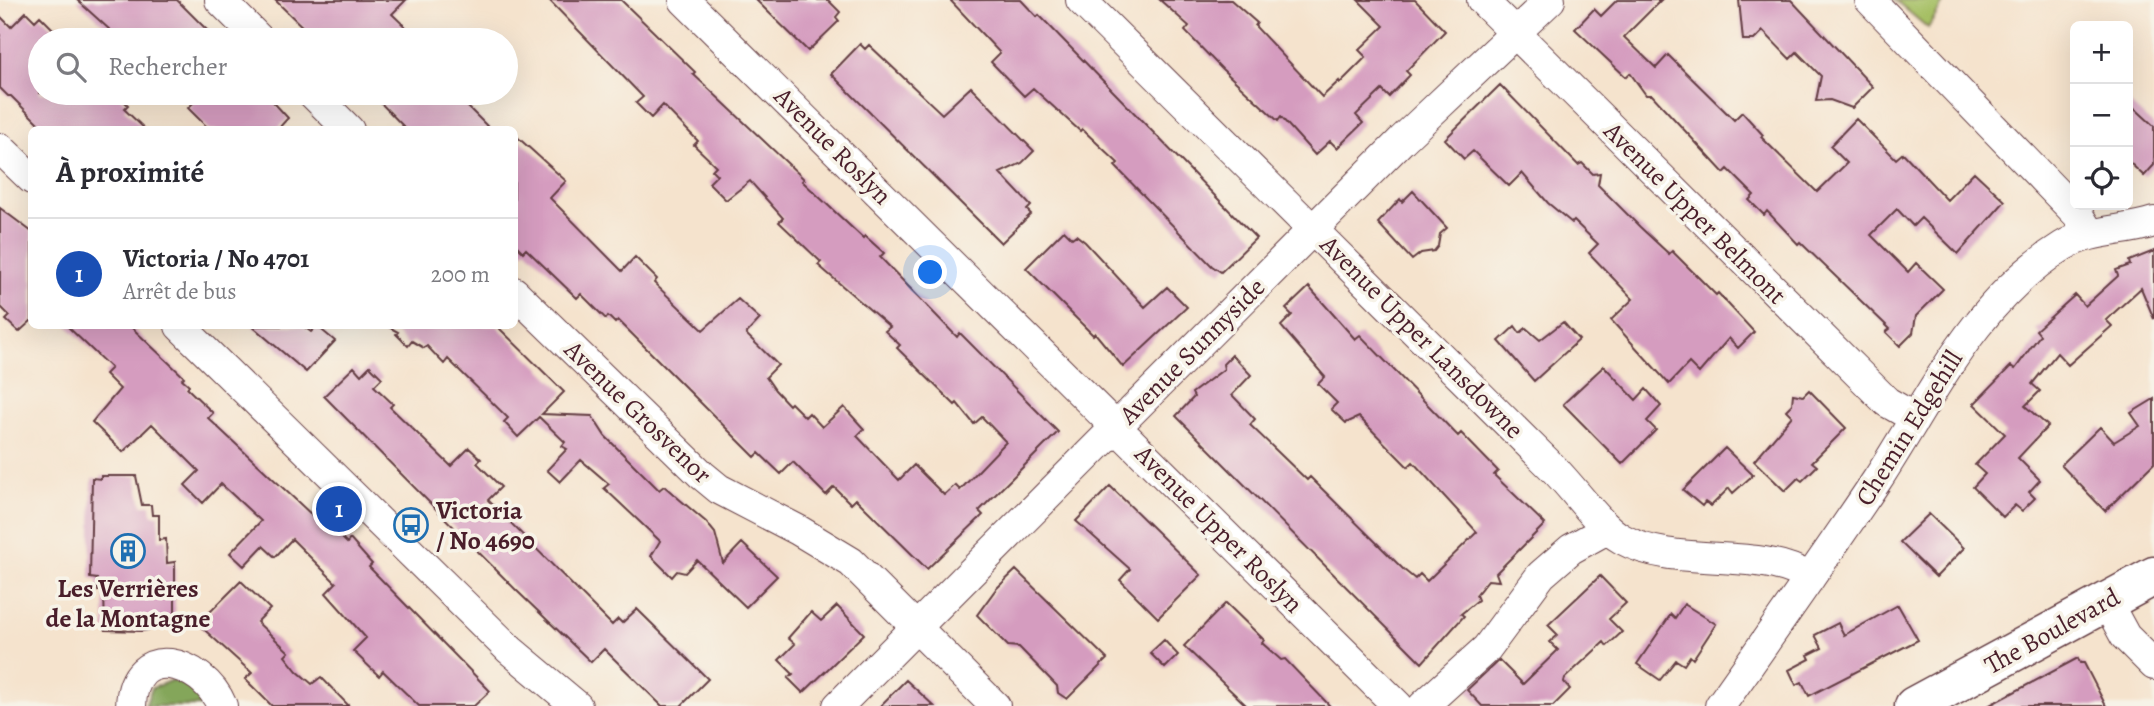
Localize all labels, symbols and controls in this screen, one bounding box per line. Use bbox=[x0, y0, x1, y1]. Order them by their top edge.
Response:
map controls bbox=[2070, 21, 2133, 210]
button: + bbox=[2070, 21, 2133, 84]
search box bbox=[28, 28, 518, 105]
icon: search bbox=[52, 48, 90, 86]
text: Rechercher bbox=[108, 49, 228, 84]
street label: Avenue Roslyn bbox=[766, 79, 900, 213]
button: − bbox=[2070, 84, 2133, 147]
street label: Avenue Upper Belmont bbox=[1595, 113, 1794, 312]
button: locate bbox=[2070, 147, 2133, 210]
text: À proximité bbox=[56, 152, 204, 192]
street label: Avenue Upper Lansdowne bbox=[1312, 227, 1531, 446]
text: Victoria / No 4701 bbox=[123, 241, 309, 276]
your location bbox=[913, 255, 947, 289]
text: 1 bbox=[75, 259, 83, 290]
text: 200 m bbox=[431, 259, 490, 290]
street label: Avenue Sunnyside bbox=[1111, 270, 1273, 432]
text: Arrêt de bus bbox=[123, 276, 236, 307]
street label: Avenue Grosvenor bbox=[556, 332, 719, 491]
street label: Chemin Edgehill bbox=[1847, 343, 1971, 513]
street label: Avenue Upper Roslyn bbox=[1126, 436, 1311, 621]
pin: 1 bbox=[316, 483, 362, 535]
place label: Victoria / No 4690 bbox=[435, 493, 535, 558]
bus stop icon: Victoria / No 4690 bbox=[392, 506, 430, 544]
building icon: Les Verrières de la Montagne bbox=[109, 532, 147, 570]
place label: Les Verrières de la Montagne bbox=[46, 571, 210, 636]
street label: The Boulevard bbox=[1978, 579, 2126, 683]

